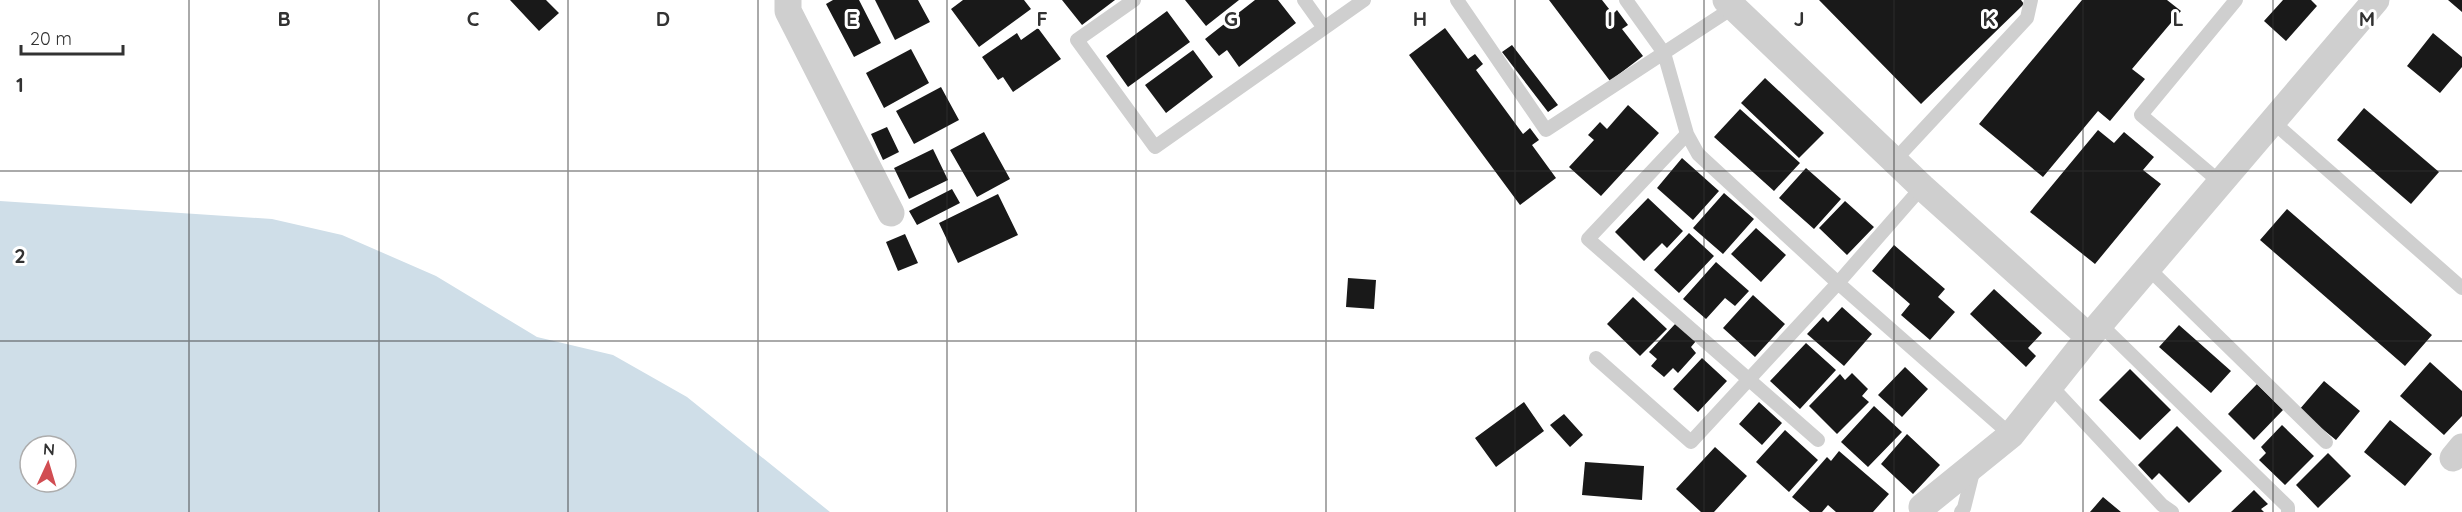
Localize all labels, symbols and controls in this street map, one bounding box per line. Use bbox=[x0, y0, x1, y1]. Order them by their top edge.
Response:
text: B bbox=[277, 6, 291, 31]
text: C bbox=[467, 6, 480, 31]
text: D bbox=[656, 6, 670, 31]
text: E bbox=[846, 6, 858, 31]
text: F bbox=[1036, 6, 1048, 31]
text: G bbox=[1224, 6, 1238, 31]
text: H bbox=[1413, 6, 1427, 31]
text: I bbox=[1607, 6, 1613, 31]
text: J bbox=[1793, 6, 1805, 31]
text: K bbox=[1982, 6, 1996, 31]
text: L bbox=[2172, 6, 2184, 31]
text: M bbox=[2359, 6, 2375, 31]
scale bar bbox=[21, 18, 123, 56]
text: 20 m bbox=[30, 27, 72, 50]
text: 1 bbox=[16, 72, 24, 97]
text: 2 bbox=[14, 243, 26, 268]
north arrow bbox=[18, 434, 78, 494]
text: N bbox=[42, 439, 56, 459]

